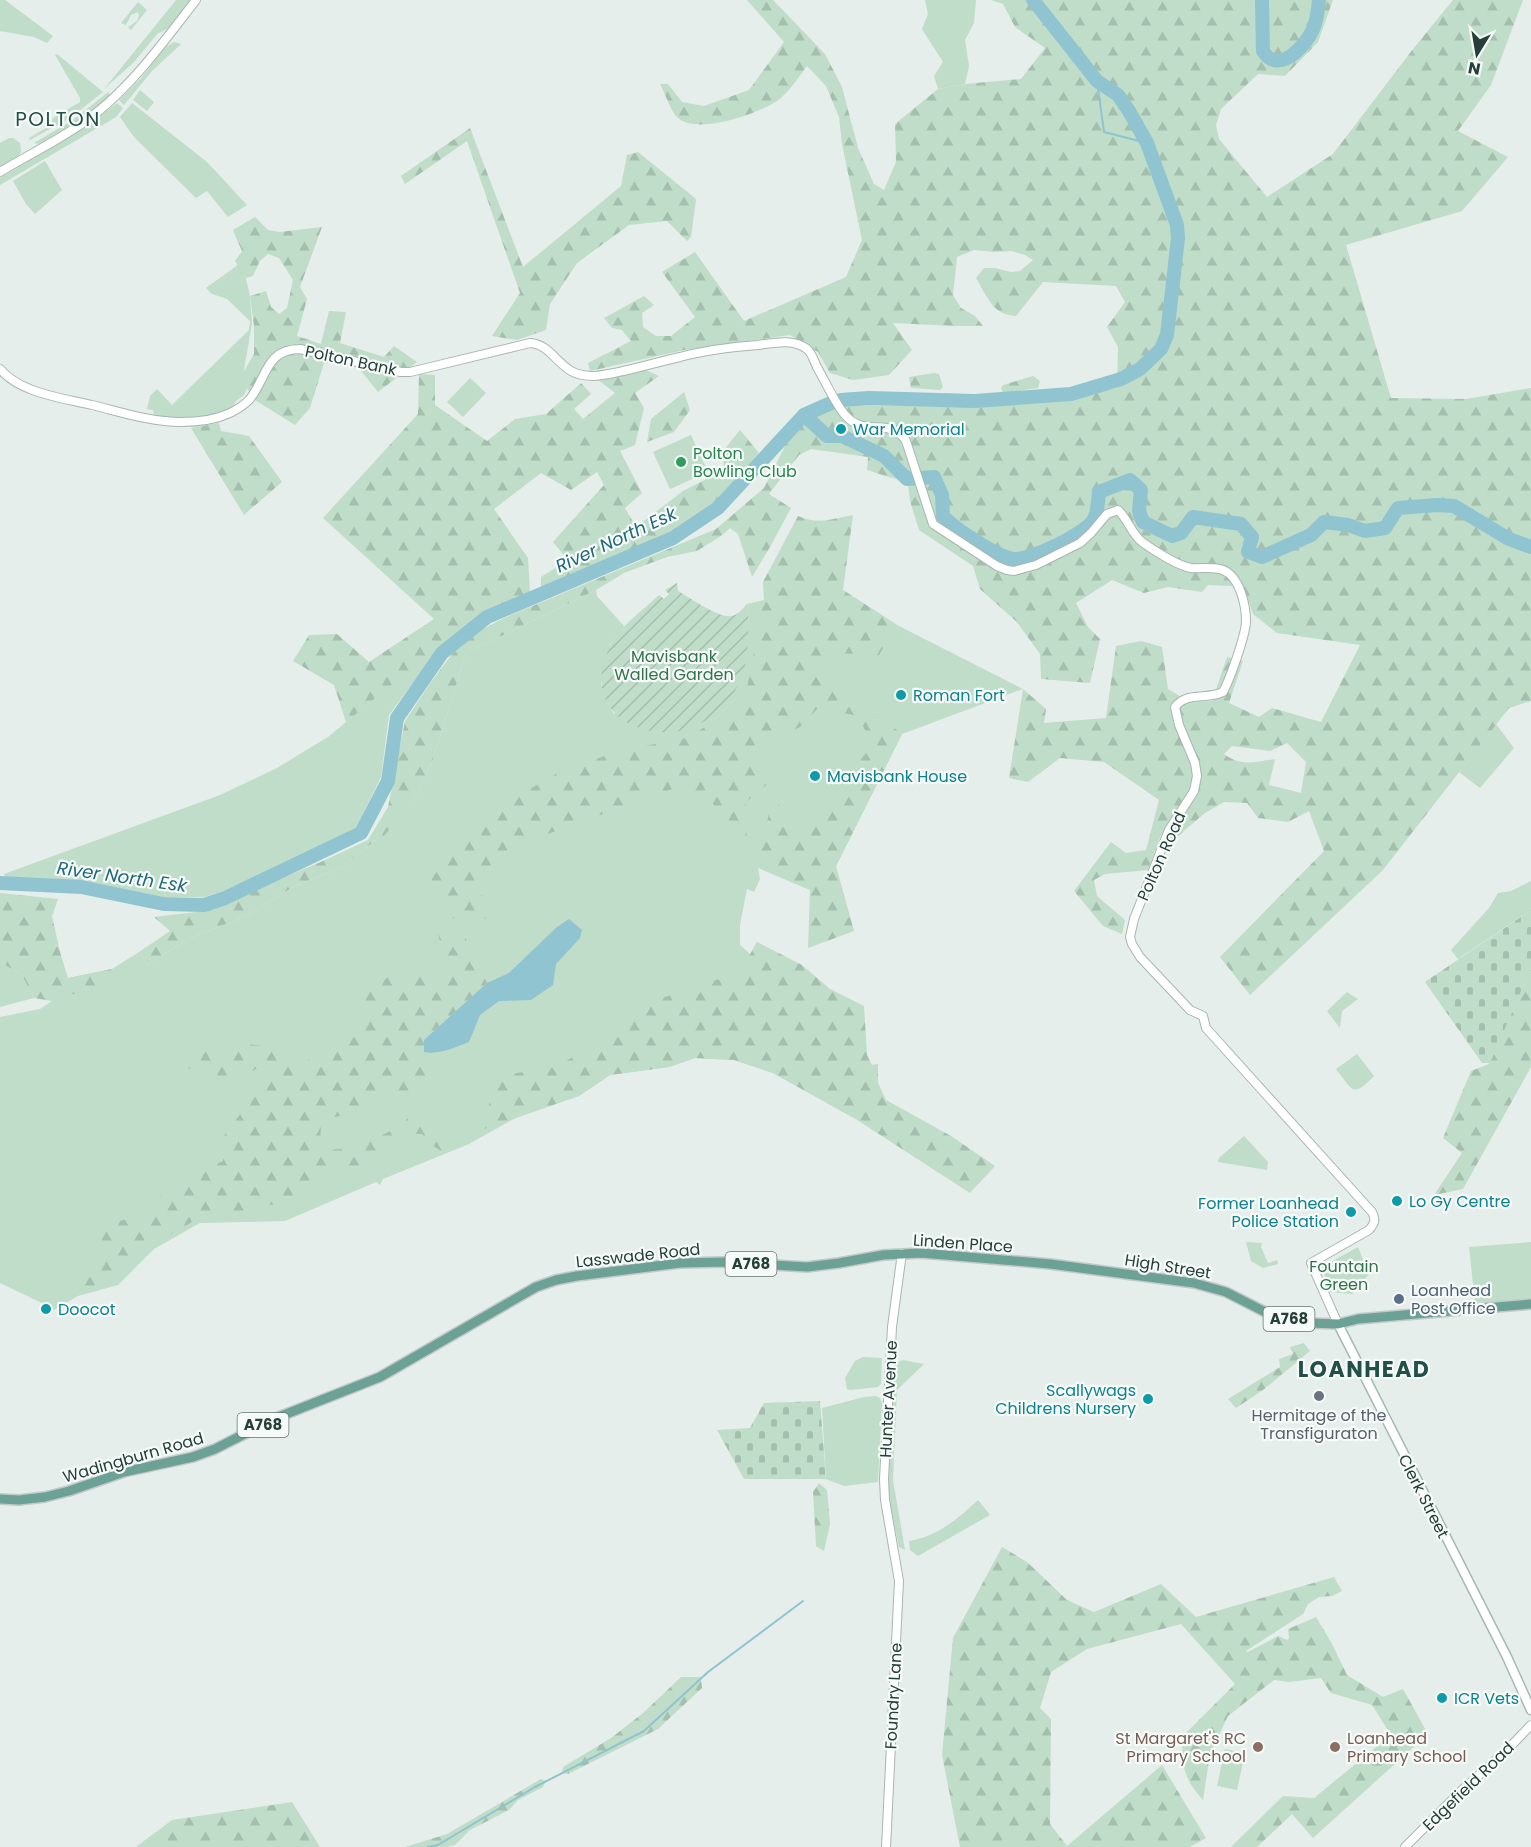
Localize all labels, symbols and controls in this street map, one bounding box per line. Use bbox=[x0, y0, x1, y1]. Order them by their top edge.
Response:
north arrow bbox=[1447, 24, 1507, 84]
text: N bbox=[1466, 56, 1482, 81]
district label: POLTON bbox=[15, 105, 101, 133]
street label: Polton Bank bbox=[303, 340, 400, 382]
place label: War Memorial bbox=[853, 418, 965, 441]
marker: War Memorial bbox=[834, 422, 848, 436]
place label: Polton Bowling Club bbox=[693, 442, 797, 483]
marker: Polton Bowling Club bbox=[674, 455, 688, 469]
water label: River North Esk bbox=[551, 500, 681, 579]
park label: Mavisbank Walled Garden bbox=[614, 645, 734, 686]
place label: Roman Fort bbox=[913, 684, 1005, 707]
marker: Roman Fort bbox=[894, 688, 908, 702]
place label: Mavisbank House bbox=[827, 765, 967, 788]
marker: Mavisbank House bbox=[808, 769, 822, 783]
street label: Polton Road bbox=[1132, 808, 1191, 905]
water label: River North Esk bbox=[55, 855, 189, 898]
place label: Lo Gy Centre bbox=[1409, 1190, 1510, 1213]
place label: Former Loanhead Police Station bbox=[1198, 1192, 1339, 1233]
marker: Lo Gy Centre bbox=[1390, 1194, 1404, 1208]
marker: Former Loanhead Police Station bbox=[1344, 1205, 1358, 1219]
street label: Linden Place bbox=[912, 1229, 1014, 1258]
street label: Lasswade Road bbox=[575, 1238, 701, 1273]
street label: High Street bbox=[1123, 1248, 1213, 1285]
road number: A768 bbox=[726, 1252, 777, 1276]
park label: Fountain Green bbox=[1309, 1255, 1379, 1296]
place label: Loanhead Post Office bbox=[1411, 1279, 1496, 1320]
marker: Loanhead Post Office bbox=[1392, 1292, 1406, 1306]
place label: Doocot bbox=[58, 1298, 116, 1321]
marker: Doocot bbox=[39, 1302, 53, 1316]
road number: A768 bbox=[1264, 1307, 1314, 1331]
street label: Hunter Avenue bbox=[874, 1340, 903, 1458]
district label: LOANHEAD bbox=[1298, 1354, 1430, 1385]
place label: Scallywags Childrens Nursery bbox=[995, 1379, 1136, 1420]
marker: Hermitage of the Transfiguraton bbox=[1312, 1389, 1326, 1403]
marker: Scallywags Childrens Nursery bbox=[1141, 1392, 1155, 1406]
place label: Hermitage of the Transfiguraton bbox=[1252, 1404, 1386, 1445]
road number: A768 bbox=[238, 1413, 288, 1437]
street label: Wadingburn Road bbox=[60, 1426, 206, 1489]
street label: Clerk Street bbox=[1393, 1450, 1455, 1542]
street label: Foundry Lane bbox=[879, 1642, 908, 1750]
place label: ICR Vets bbox=[1454, 1687, 1519, 1710]
marker: ICR Vets bbox=[1435, 1691, 1449, 1705]
place label: St Margaret's RC Primary School bbox=[1115, 1727, 1246, 1768]
place label: Loanhead Primary School bbox=[1347, 1727, 1466, 1768]
street label: Edgefield Road bbox=[1417, 1737, 1519, 1836]
marker: St Margaret's RC Primary School bbox=[1251, 1740, 1265, 1754]
marker: Loanhead Primary School bbox=[1328, 1740, 1342, 1754]

